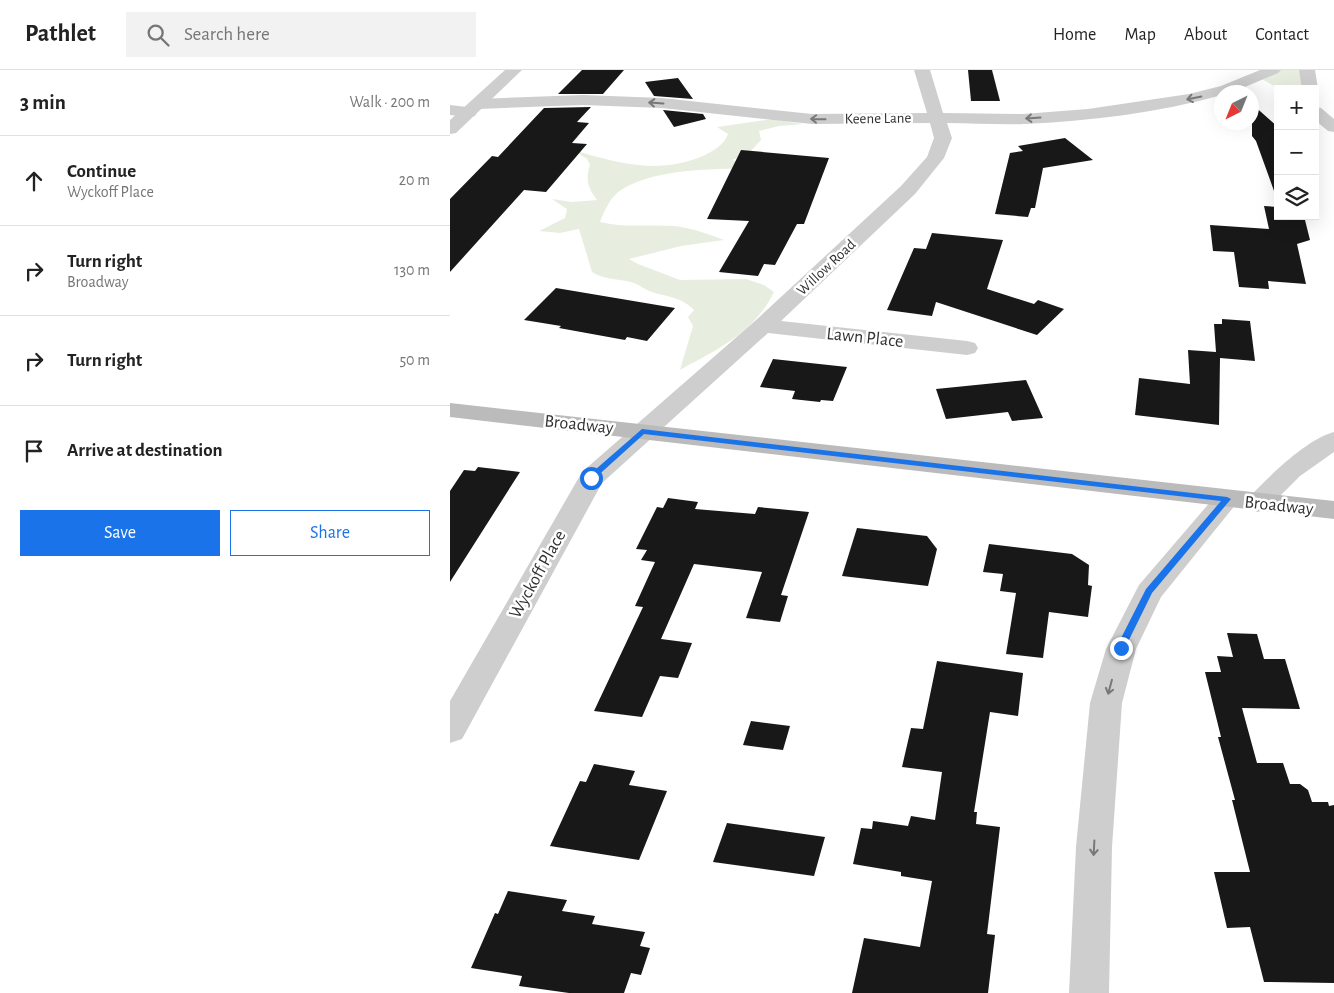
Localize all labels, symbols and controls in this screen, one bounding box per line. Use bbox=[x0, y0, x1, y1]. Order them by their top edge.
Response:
search box bbox=[126, 12, 476, 57]
icon: search bbox=[144, 21, 172, 49]
text: Pathlet bbox=[25, 22, 96, 46]
text: Search here bbox=[184, 25, 270, 44]
text: Home bbox=[1053, 26, 1096, 44]
text: Map bbox=[1124, 26, 1156, 44]
text: About bbox=[1184, 26, 1227, 44]
text: Contact bbox=[1255, 26, 1309, 44]
north arrow bbox=[1214, 85, 1259, 130]
map controls bbox=[1274, 85, 1319, 220]
button: + bbox=[1274, 85, 1319, 130]
text: 3 min bbox=[20, 92, 66, 113]
text: Walk · 200 m bbox=[349, 94, 430, 110]
one-way arrow bbox=[1186, 94, 1202, 103]
one-way arrow bbox=[649, 99, 665, 108]
street label: Keene Lane bbox=[845, 110, 911, 127]
one-way arrow bbox=[1025, 113, 1041, 123]
one-way arrow bbox=[810, 114, 826, 124]
button: − bbox=[1274, 130, 1319, 175]
text: Continue bbox=[67, 162, 136, 181]
icon: ahead bbox=[20, 167, 48, 195]
text: 20 m bbox=[399, 172, 430, 188]
button: layers bbox=[1274, 175, 1319, 220]
text: Wyckoff Place bbox=[67, 184, 154, 200]
street label: Willow Road bbox=[794, 236, 859, 298]
text: Turn right bbox=[67, 252, 142, 271]
icon: right bbox=[20, 257, 48, 285]
text: 130 m bbox=[394, 262, 430, 278]
text: Broadway bbox=[67, 274, 129, 290]
street label: Lawn Place bbox=[826, 325, 904, 351]
icon: right bbox=[20, 347, 48, 375]
text: Turn right bbox=[67, 351, 142, 370]
text: 50 m bbox=[399, 352, 430, 368]
street label: Broadway bbox=[543, 412, 615, 438]
icon: arrive bbox=[20, 437, 48, 465]
text: Arrive at destination bbox=[67, 441, 223, 460]
route start bbox=[580, 467, 603, 490]
street label: Broadway bbox=[1243, 493, 1315, 519]
button: Save bbox=[20, 510, 220, 556]
button: Share bbox=[230, 510, 430, 556]
street label: Wyckoff Place bbox=[506, 527, 569, 622]
route end bbox=[1110, 637, 1133, 660]
one-way arrow bbox=[1105, 678, 1115, 694]
one-way arrow bbox=[1090, 840, 1099, 856]

